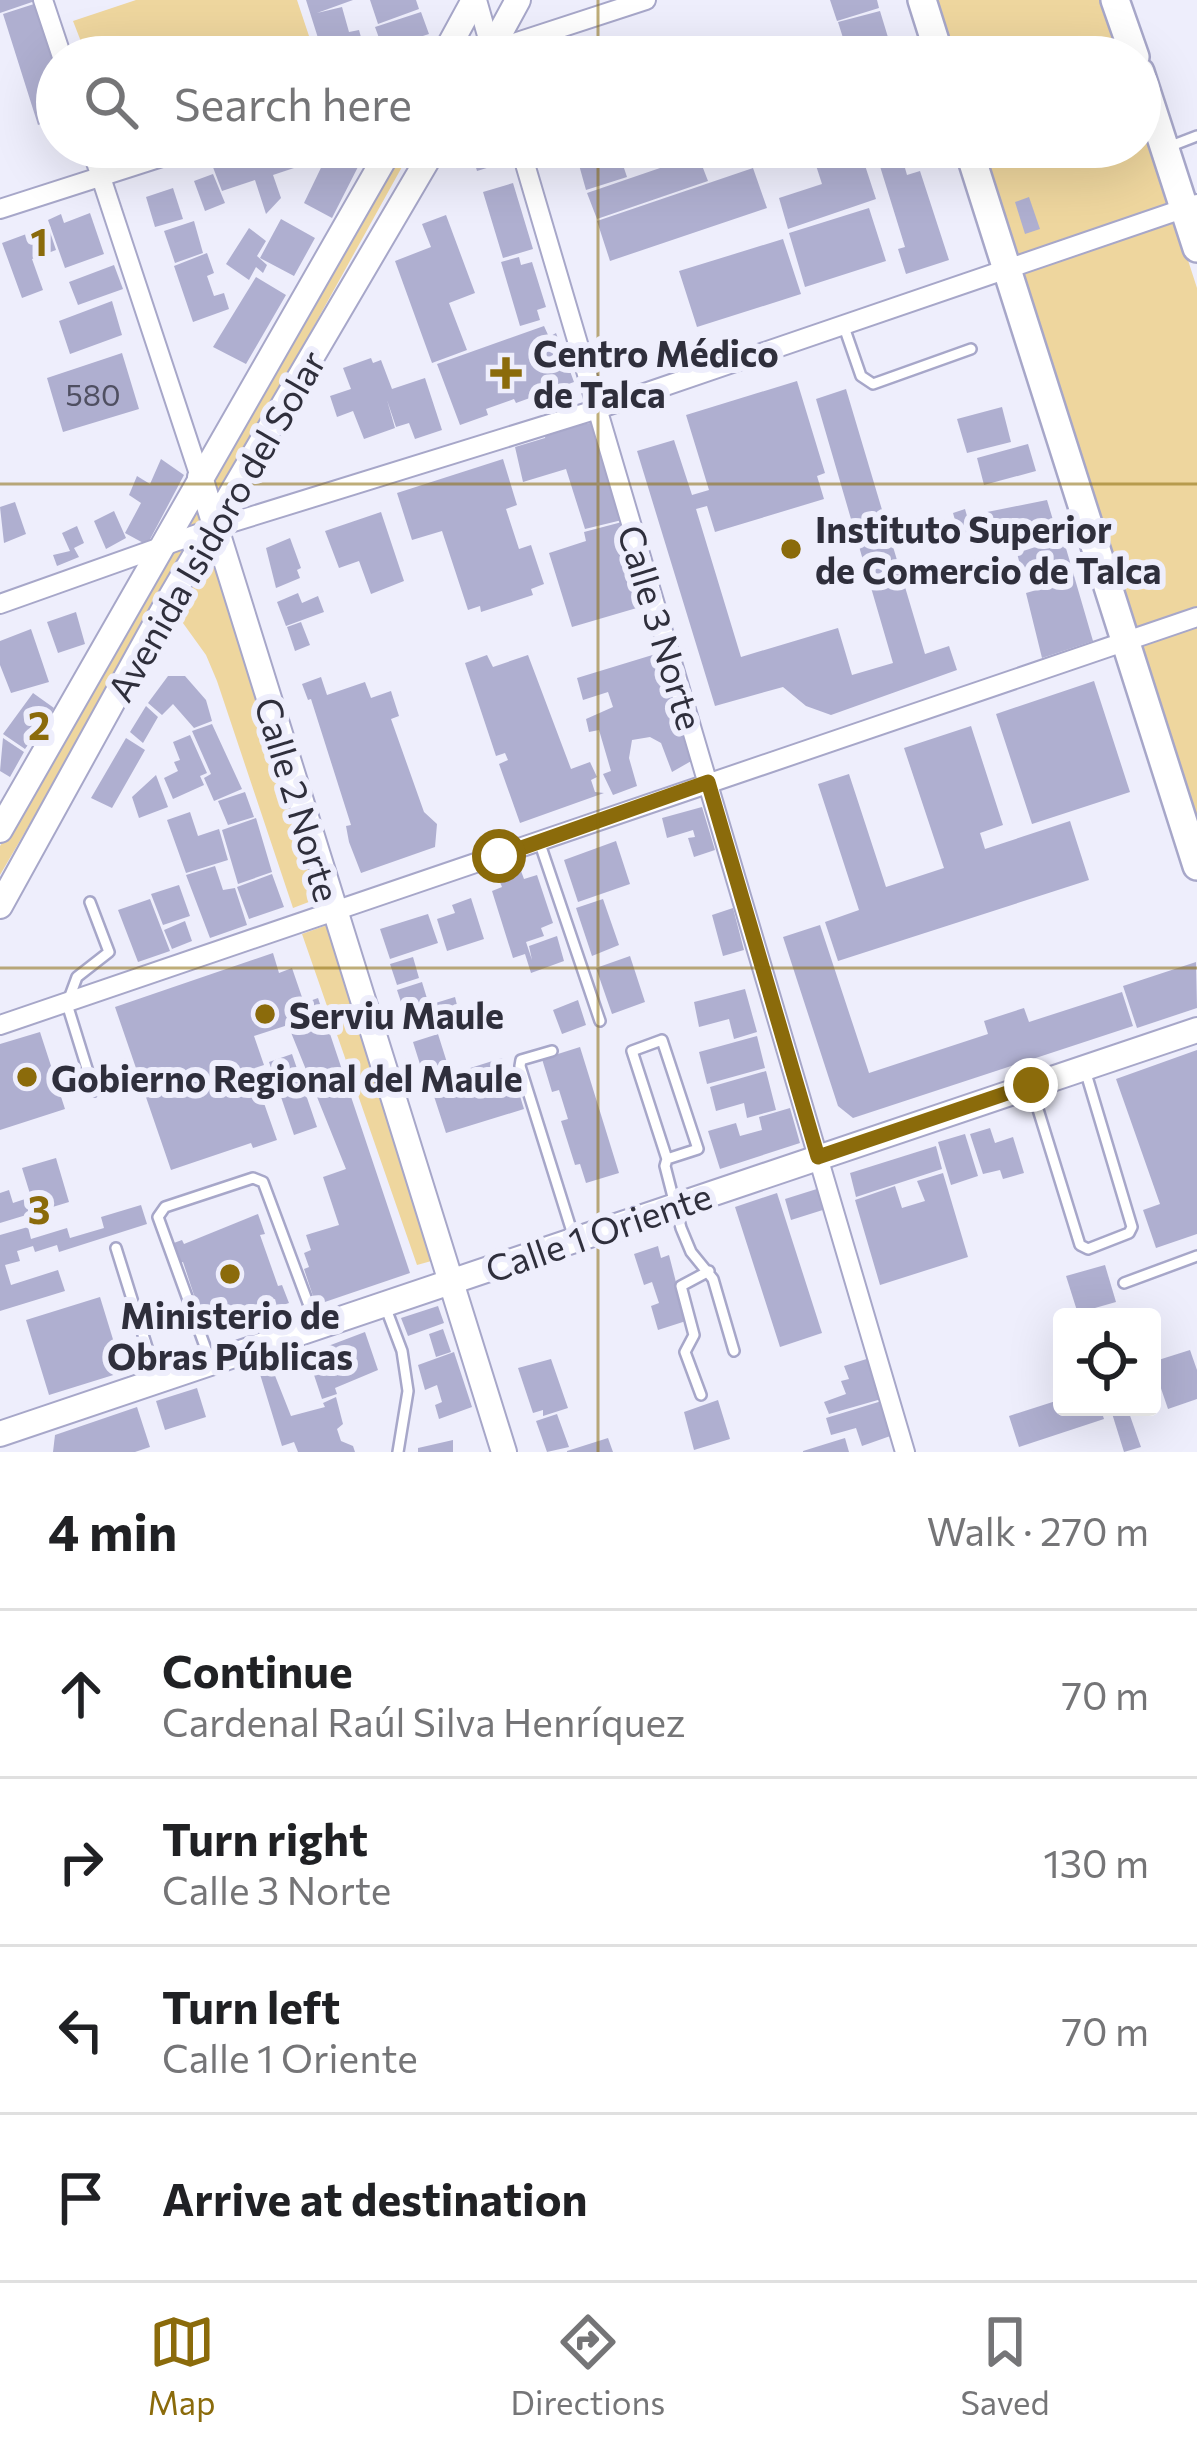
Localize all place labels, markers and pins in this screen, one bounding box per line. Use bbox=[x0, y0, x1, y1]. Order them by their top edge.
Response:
place label: Centro Médico de Talca bbox=[533, 330, 779, 415]
marker: Centro Médico de Talca bbox=[490, 357, 522, 389]
place label: Instituto Superior de Comercio de Talca bbox=[815, 506, 1161, 591]
marker: Instituto Superior de Comercio de Talca bbox=[778, 536, 804, 562]
place label: Serviu Maule bbox=[289, 992, 504, 1036]
marker: Serviu Maule bbox=[252, 1001, 278, 1027]
place label: Gobierno Regional del Maule bbox=[51, 1055, 523, 1099]
marker: Gobierno Regional del Maule bbox=[14, 1064, 40, 1090]
marker: Ministerio de Obras Públicas bbox=[217, 1261, 243, 1287]
place label: Ministerio de Obras Públicas bbox=[107, 1292, 353, 1377]

